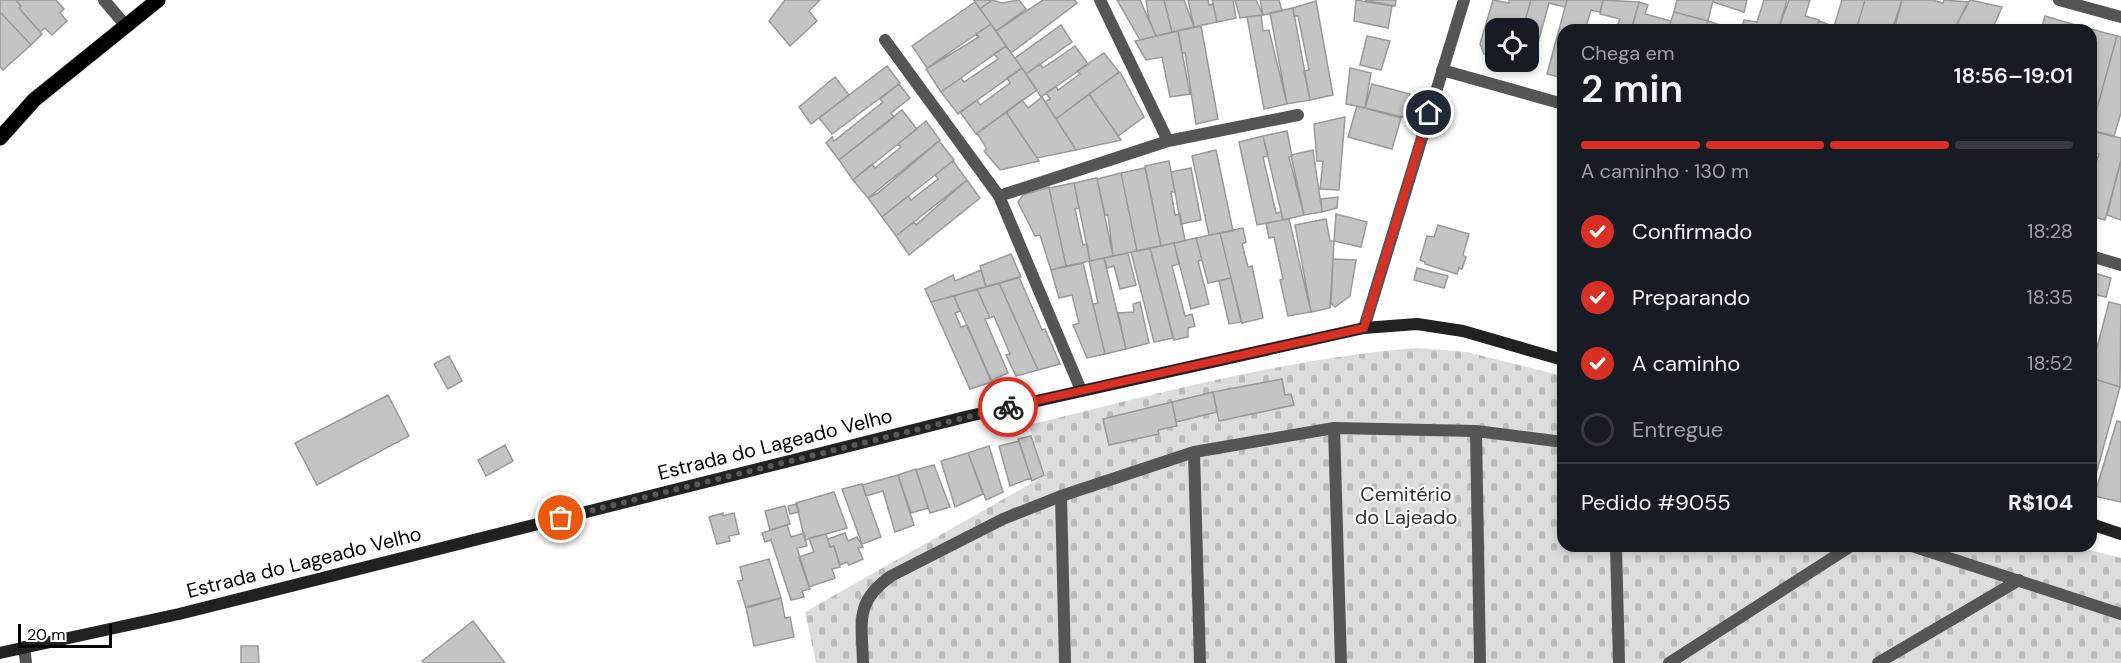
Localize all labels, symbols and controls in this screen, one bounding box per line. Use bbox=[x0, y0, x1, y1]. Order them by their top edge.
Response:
map controls bbox=[1485, 18, 1539, 72]
button: locate bbox=[1485, 18, 1539, 72]
text: Chega em bbox=[1581, 40, 1675, 66]
text: 18:56–19:01 bbox=[1954, 61, 2073, 90]
text: 2 min bbox=[1581, 63, 1683, 114]
pin bbox=[1403, 87, 1454, 138]
icon: home bbox=[1412, 96, 1445, 129]
text: A caminho · 130 m bbox=[1581, 158, 1749, 184]
icon: check bbox=[1581, 215, 1614, 248]
text: Confirmado bbox=[1632, 217, 1752, 246]
text: 18:28 bbox=[2027, 218, 2073, 244]
icon: check bbox=[1581, 281, 1614, 314]
text: Preparando bbox=[1632, 283, 1750, 312]
text: 18:35 bbox=[2027, 284, 2073, 310]
icon: check bbox=[1581, 347, 1614, 380]
text: A caminho bbox=[1632, 349, 1740, 378]
text: 18:52 bbox=[2027, 350, 2073, 376]
courier bbox=[978, 377, 1038, 437]
icon: bike bbox=[992, 391, 1025, 424]
street label: Estrada do Lageado Velho bbox=[655, 402, 895, 486]
text: Entregue bbox=[1632, 415, 1723, 444]
park label: Cemitério do Lajeado bbox=[1355, 481, 1457, 530]
text: Pedido #9055 bbox=[1581, 488, 1731, 517]
text: R$104 bbox=[2008, 488, 2073, 517]
pin bbox=[535, 492, 586, 543]
icon: bag bbox=[544, 501, 577, 534]
street label: Estrada do Lageado Velho bbox=[184, 520, 424, 604]
scale bar bbox=[18, 621, 112, 648]
text: 20 m bbox=[27, 624, 66, 645]

